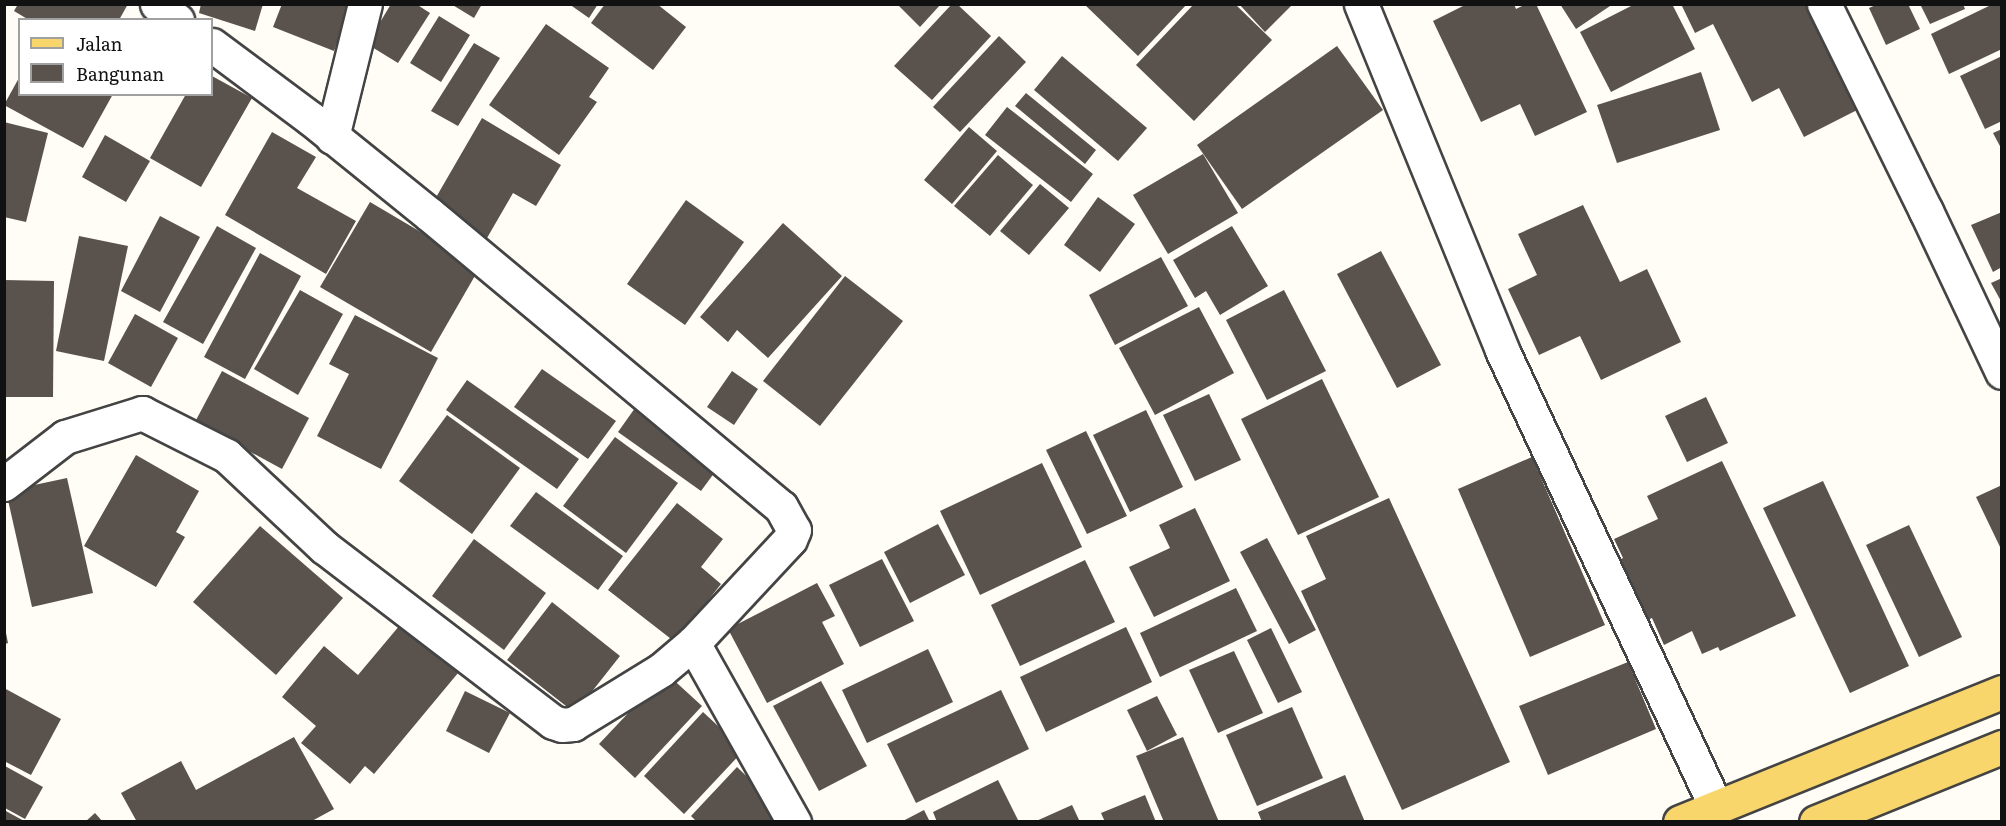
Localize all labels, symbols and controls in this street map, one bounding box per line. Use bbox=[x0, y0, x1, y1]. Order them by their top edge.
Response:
legend bbox=[18, 18, 213, 96]
text: Jalan bbox=[76, 30, 122, 57]
text: Bangunan bbox=[76, 60, 164, 87]

